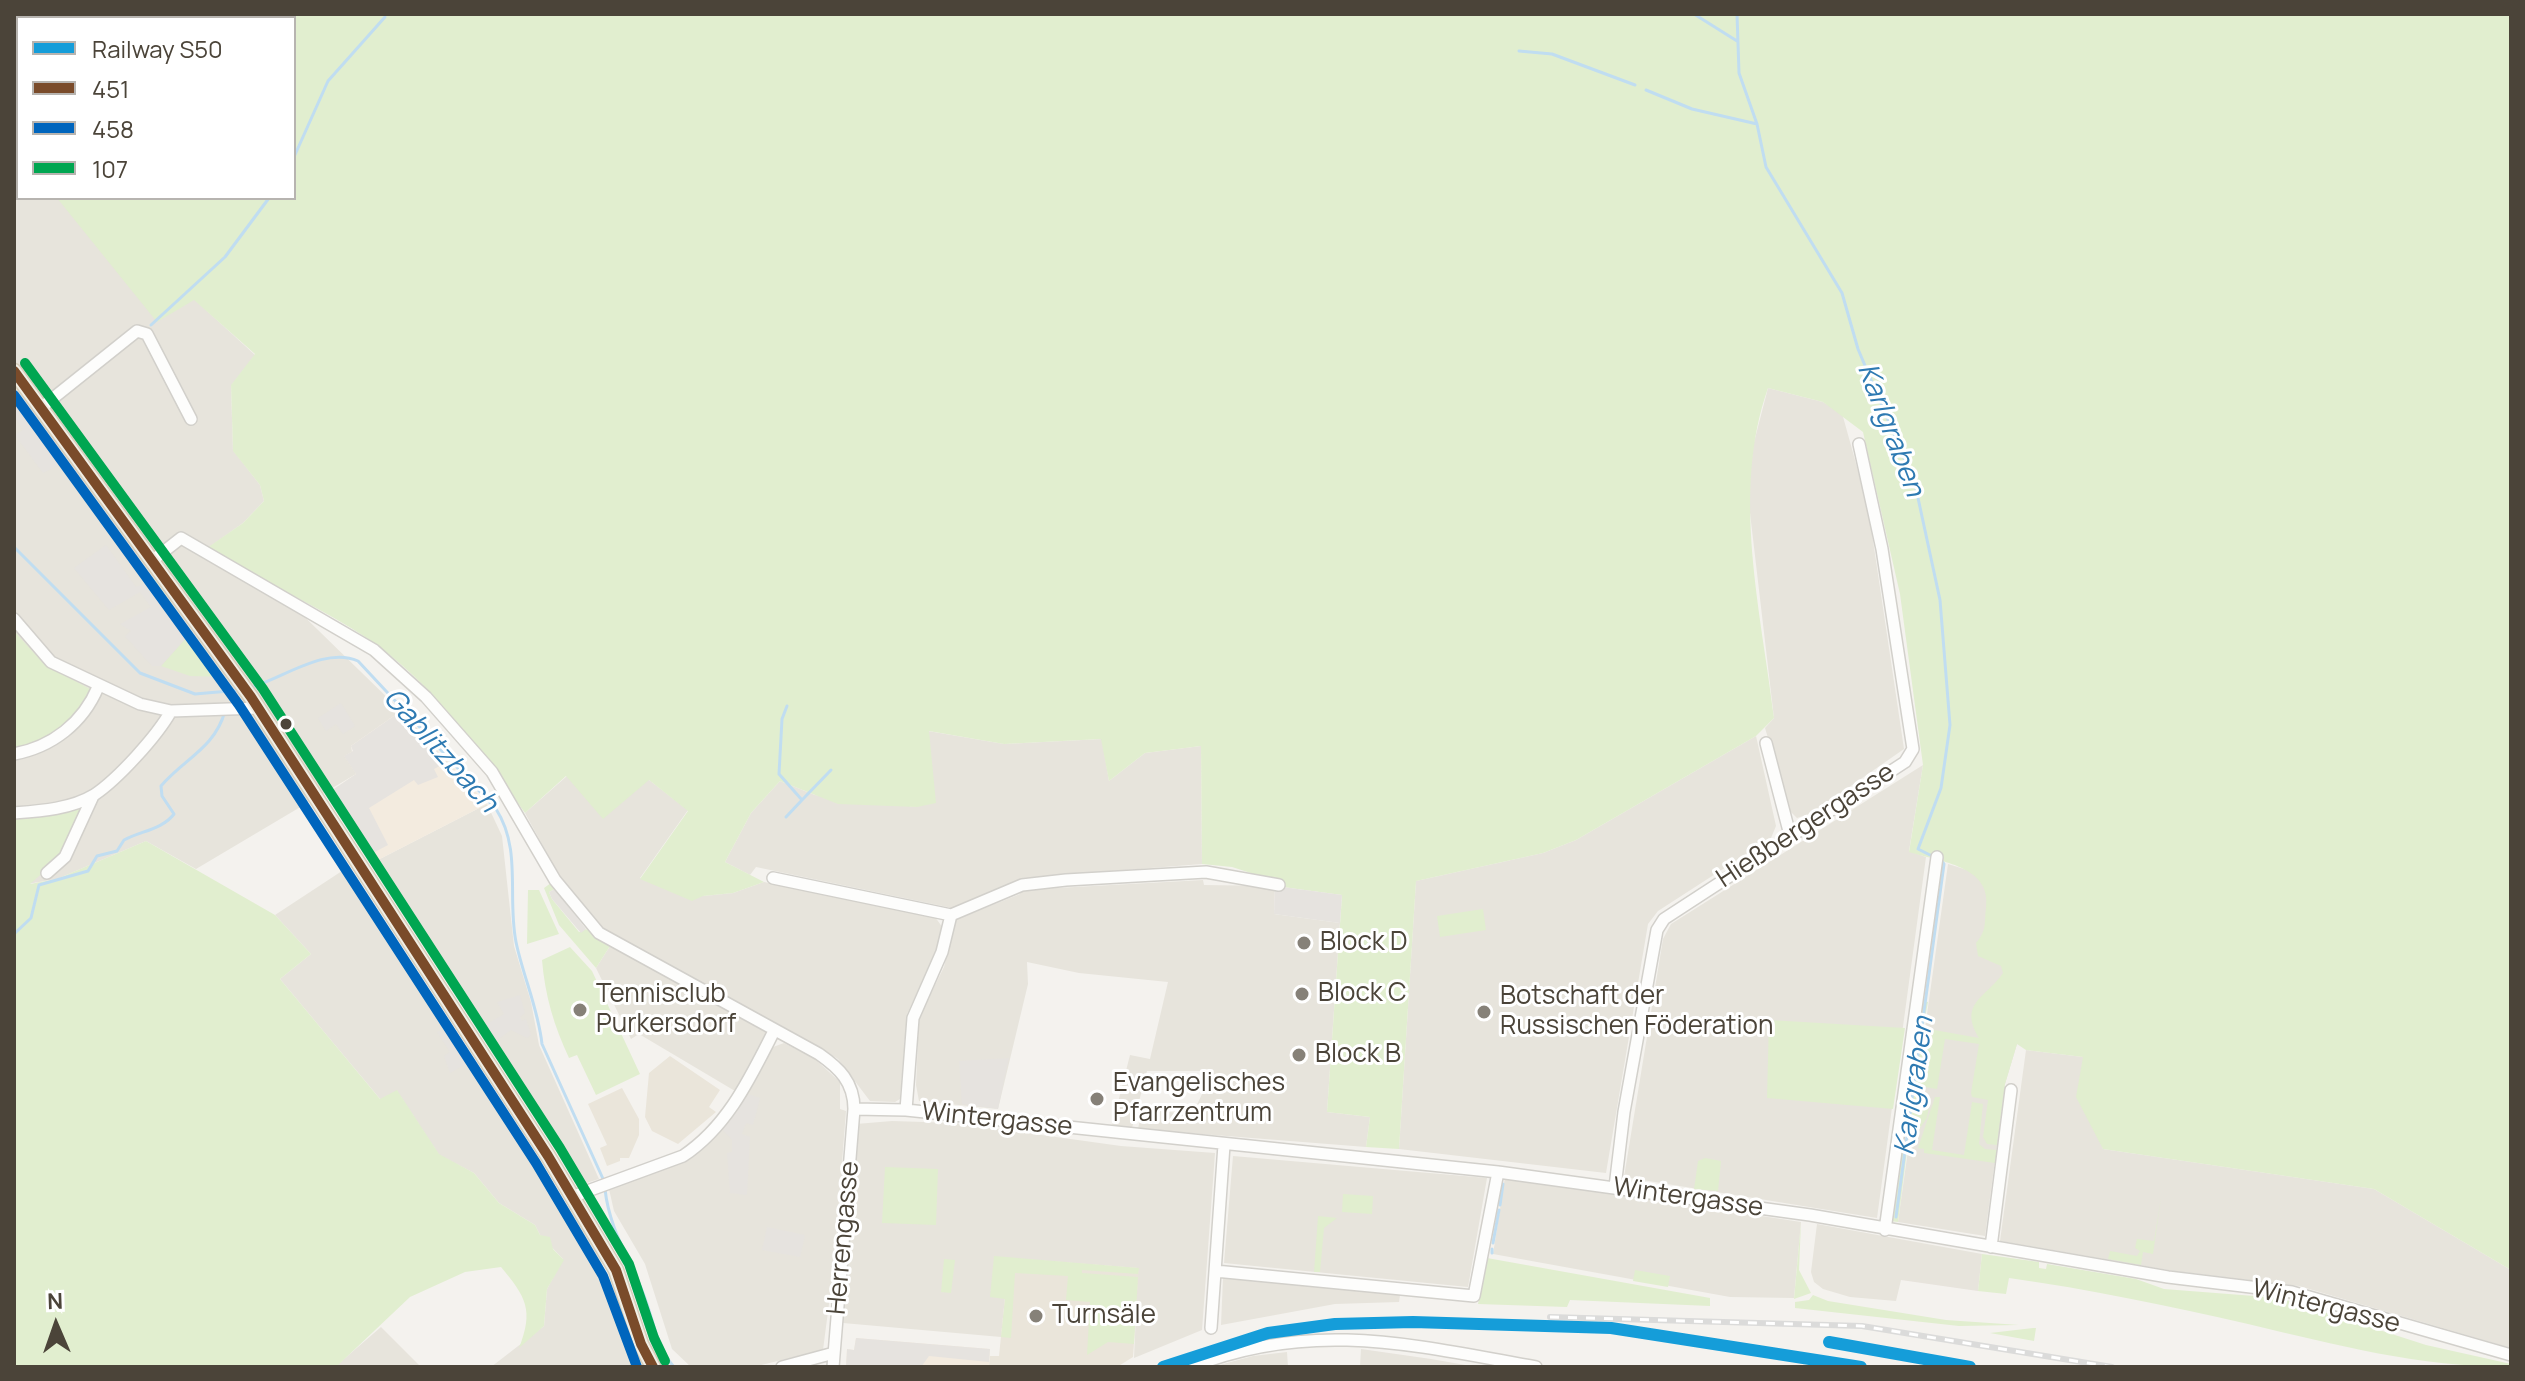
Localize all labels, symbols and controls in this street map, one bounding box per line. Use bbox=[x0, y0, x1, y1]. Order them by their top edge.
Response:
legend bbox=[16, 16, 296, 200]
text: Railway S50 bbox=[92, 32, 223, 65]
text: 451 bbox=[92, 72, 129, 105]
text: 458 bbox=[92, 112, 134, 145]
text: 107 bbox=[92, 152, 128, 185]
water label: Karlgraben bbox=[1849, 359, 1931, 501]
water label: Gablitzbach bbox=[376, 682, 504, 820]
unlabelled marker bbox=[278, 716, 294, 732]
street label: Hießbergergasse bbox=[1711, 757, 1901, 895]
place label: Block D bbox=[1320, 927, 1407, 959]
marker: Block D bbox=[1295, 934, 1313, 952]
place label: Block C bbox=[1318, 978, 1406, 1010]
place label: Tennisclub Purkersdorf bbox=[596, 979, 736, 1040]
place label: Botschaft der Russischen Föderation bbox=[1500, 981, 1773, 1042]
marker: Block C bbox=[1293, 985, 1311, 1003]
marker: Tennisclub Purkersdorf bbox=[571, 1001, 589, 1019]
marker: Botschaft der Russischen Föderation bbox=[1475, 1003, 1493, 1021]
water label: Karlgraben bbox=[1889, 1015, 1941, 1157]
place label: Block B bbox=[1315, 1039, 1401, 1071]
marker: Block B bbox=[1290, 1046, 1308, 1064]
place label: Evangelisches Pfarrzentrum bbox=[1113, 1068, 1285, 1130]
marker: Evangelisches Pfarrzentrum bbox=[1088, 1090, 1106, 1108]
street label: Wintergasse bbox=[920, 1097, 1074, 1143]
street label: Herrengasse bbox=[822, 1160, 866, 1316]
street label: Wintergasse bbox=[1611, 1172, 1765, 1224]
street label: Wintergasse bbox=[2249, 1274, 2403, 1340]
north arrow bbox=[16, 1285, 96, 1365]
text: N bbox=[47, 1286, 64, 1316]
place label: Turnsäle bbox=[1052, 1300, 1156, 1332]
marker: Turnsäle bbox=[1027, 1307, 1045, 1325]

